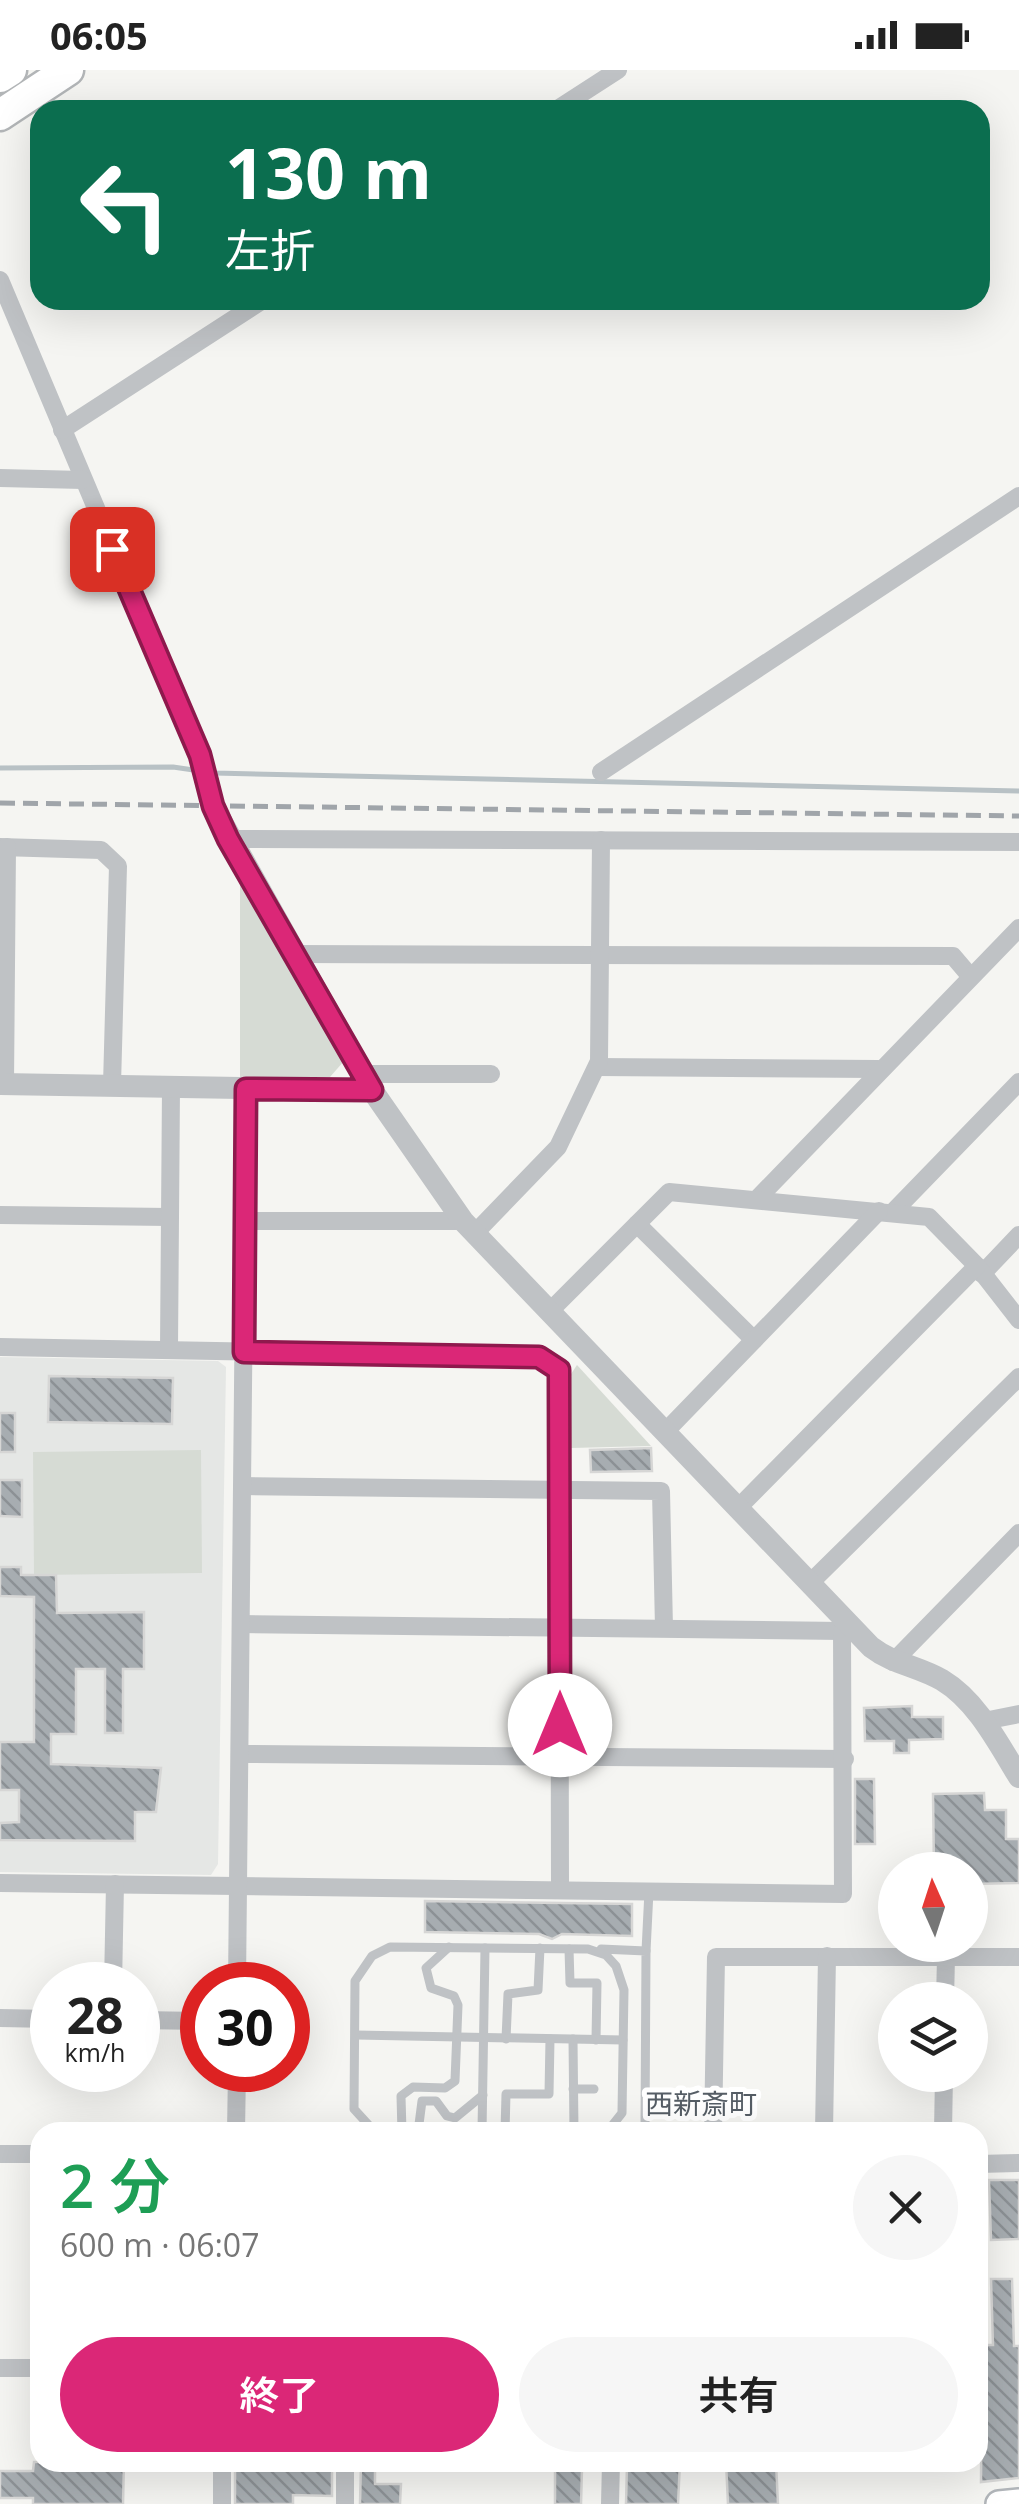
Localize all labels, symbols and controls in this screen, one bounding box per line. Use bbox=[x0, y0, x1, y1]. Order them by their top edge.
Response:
text: 06:05 bbox=[50, 9, 148, 61]
text: 130 m bbox=[225, 124, 432, 220]
icon: left bbox=[60, 140, 190, 270]
text: 左折 bbox=[225, 219, 315, 280]
pin bbox=[70, 507, 155, 592]
icon: arrive bbox=[85, 522, 140, 577]
position arrow bbox=[508, 1673, 612, 1777]
north arrow bbox=[878, 1852, 988, 1962]
map controls bbox=[878, 1852, 988, 2092]
speed limit sign: 30 bbox=[180, 1962, 310, 2092]
text: 28 bbox=[66, 1981, 124, 2049]
button: layers bbox=[878, 1982, 988, 2092]
text: km/h bbox=[65, 2035, 125, 2069]
district label: 西新斎町 bbox=[645, 2084, 757, 2122]
text: 2 分 bbox=[60, 2144, 170, 2226]
button: close bbox=[853, 2155, 958, 2260]
text: 600 m · 06:07 bbox=[60, 2223, 259, 2266]
button: 終了 bbox=[60, 2337, 499, 2452]
button: 共有 bbox=[519, 2337, 958, 2452]

